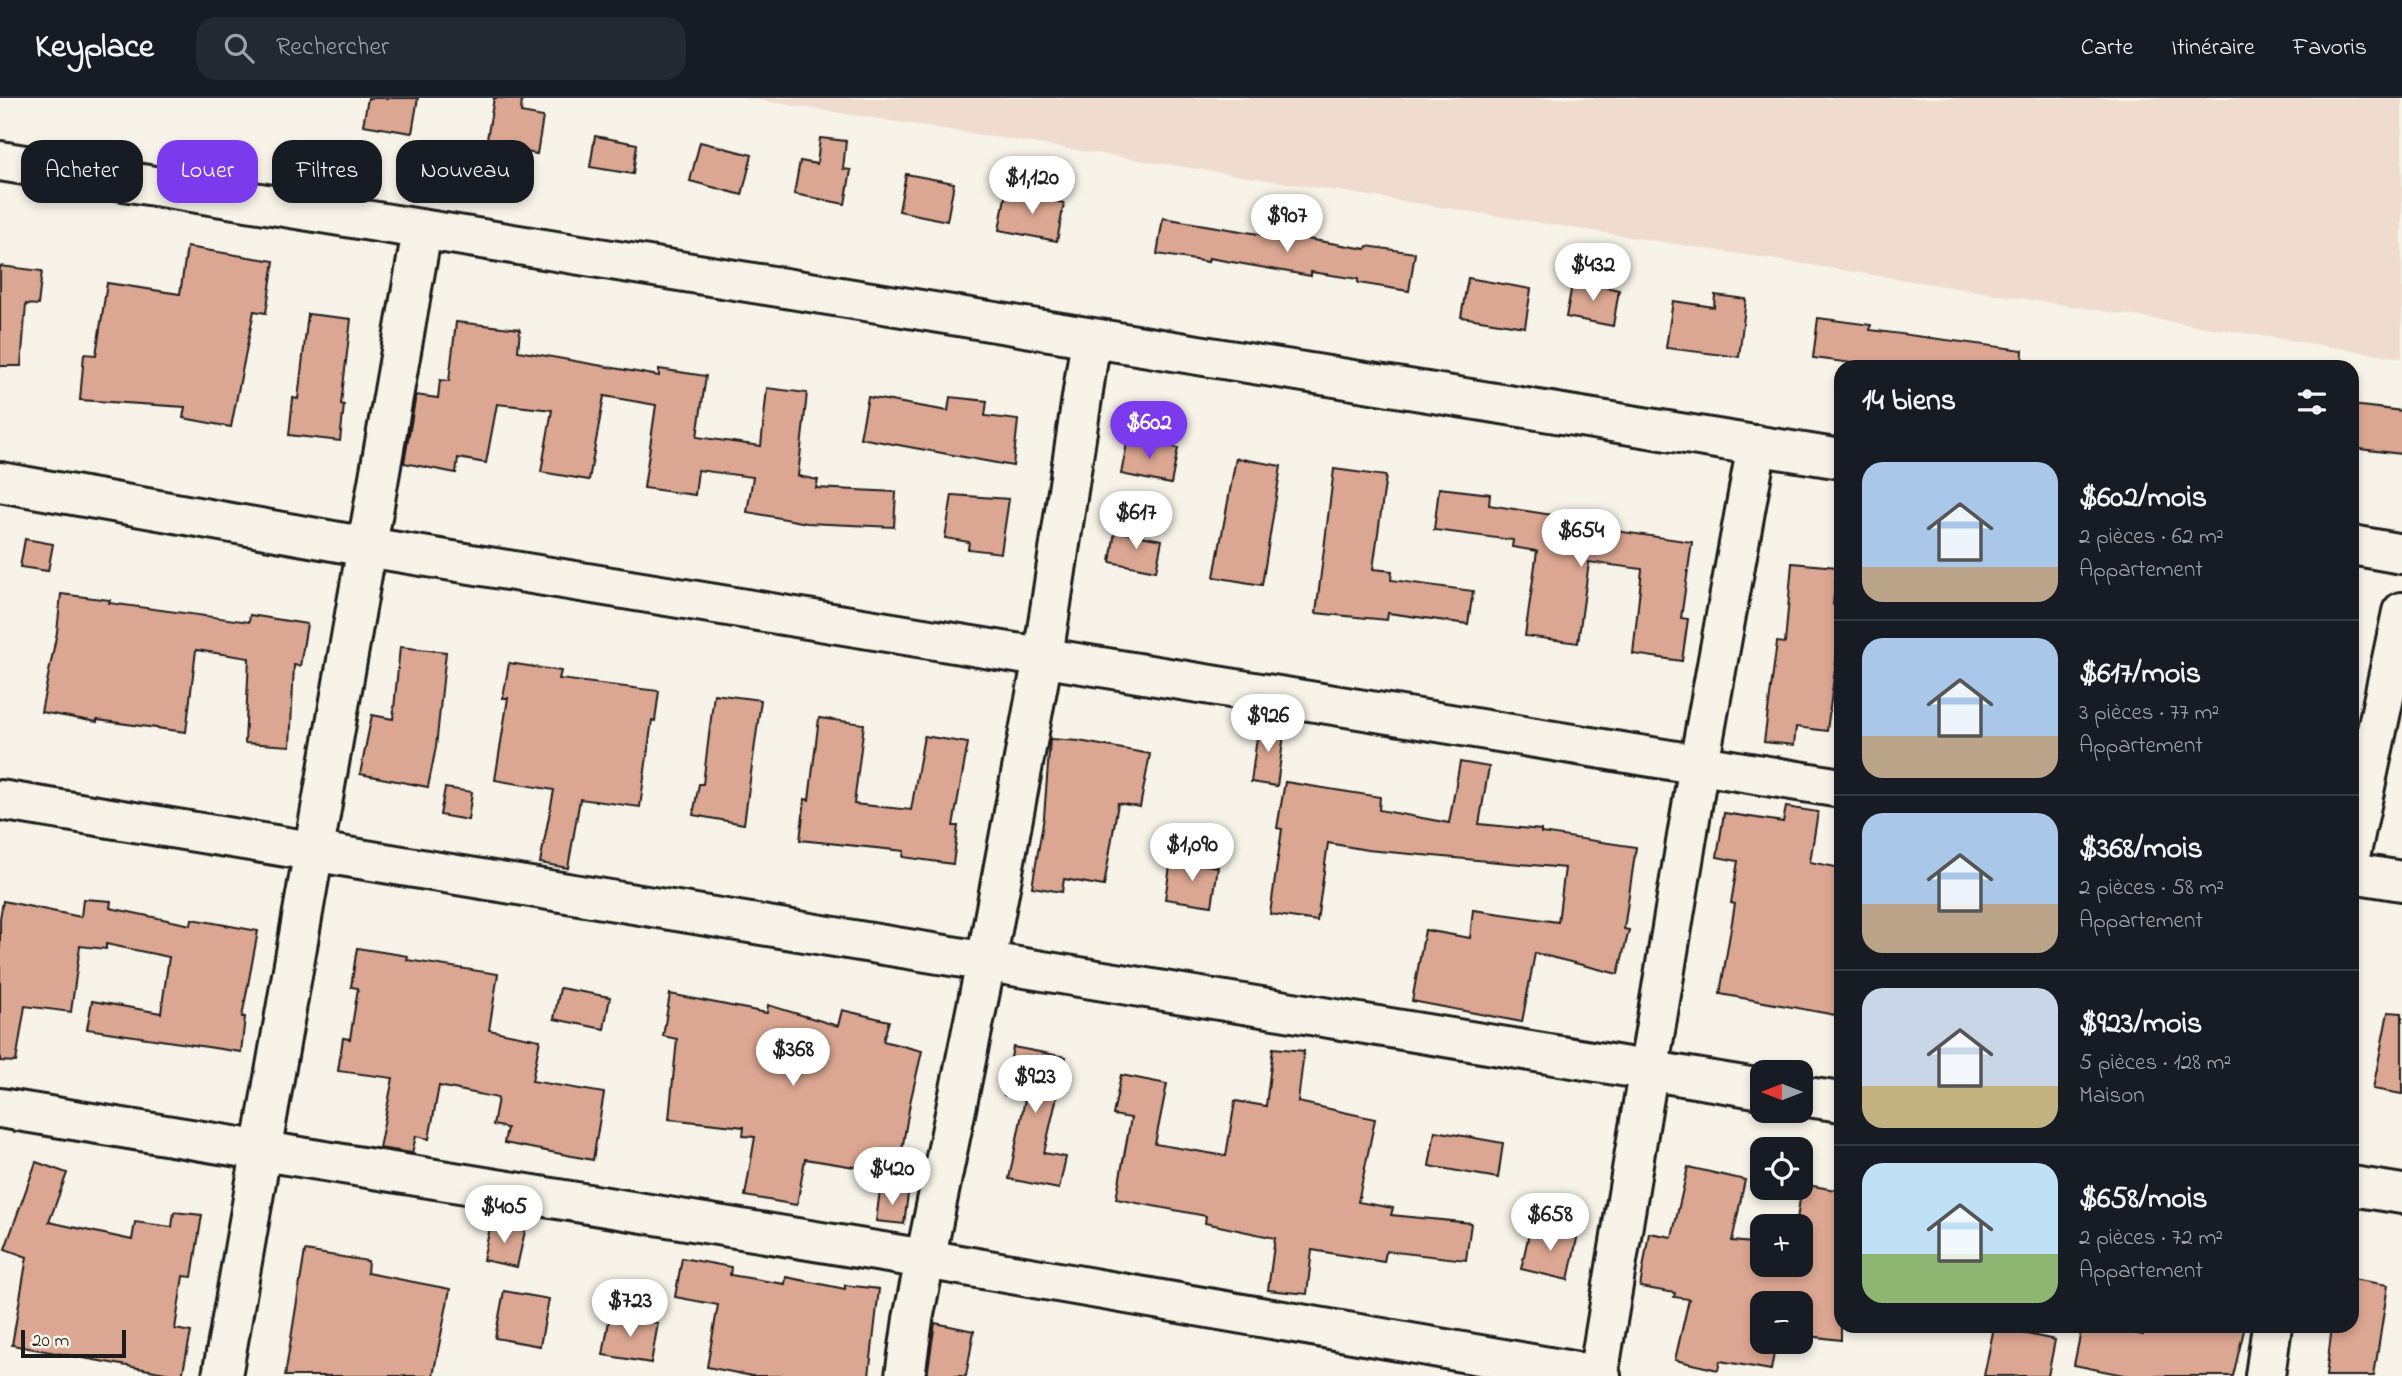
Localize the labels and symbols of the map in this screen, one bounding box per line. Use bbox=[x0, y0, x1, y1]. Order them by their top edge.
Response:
pin: $1,120 bbox=[975, 156, 1089, 216]
pin: $907 bbox=[1246, 194, 1328, 254]
pin: $432 bbox=[1552, 244, 1634, 303]
pin: $602 bbox=[1108, 402, 1190, 461]
pin: $617 bbox=[1095, 491, 1177, 551]
pin: $654 bbox=[1540, 510, 1622, 569]
pin: $926 bbox=[1227, 694, 1309, 754]
pin: $1,090 bbox=[1135, 824, 1249, 883]
pin: $368 bbox=[752, 1028, 834, 1088]
pin: $923 bbox=[994, 1056, 1076, 1115]
north arrow bbox=[1750, 1060, 1813, 1124]
pin: $420 bbox=[851, 1148, 933, 1207]
pin: $405 bbox=[463, 1186, 545, 1245]
pin: $658 bbox=[1509, 1194, 1591, 1253]
pin: $723 bbox=[589, 1280, 671, 1339]
scale bar bbox=[21, 1327, 126, 1359]

